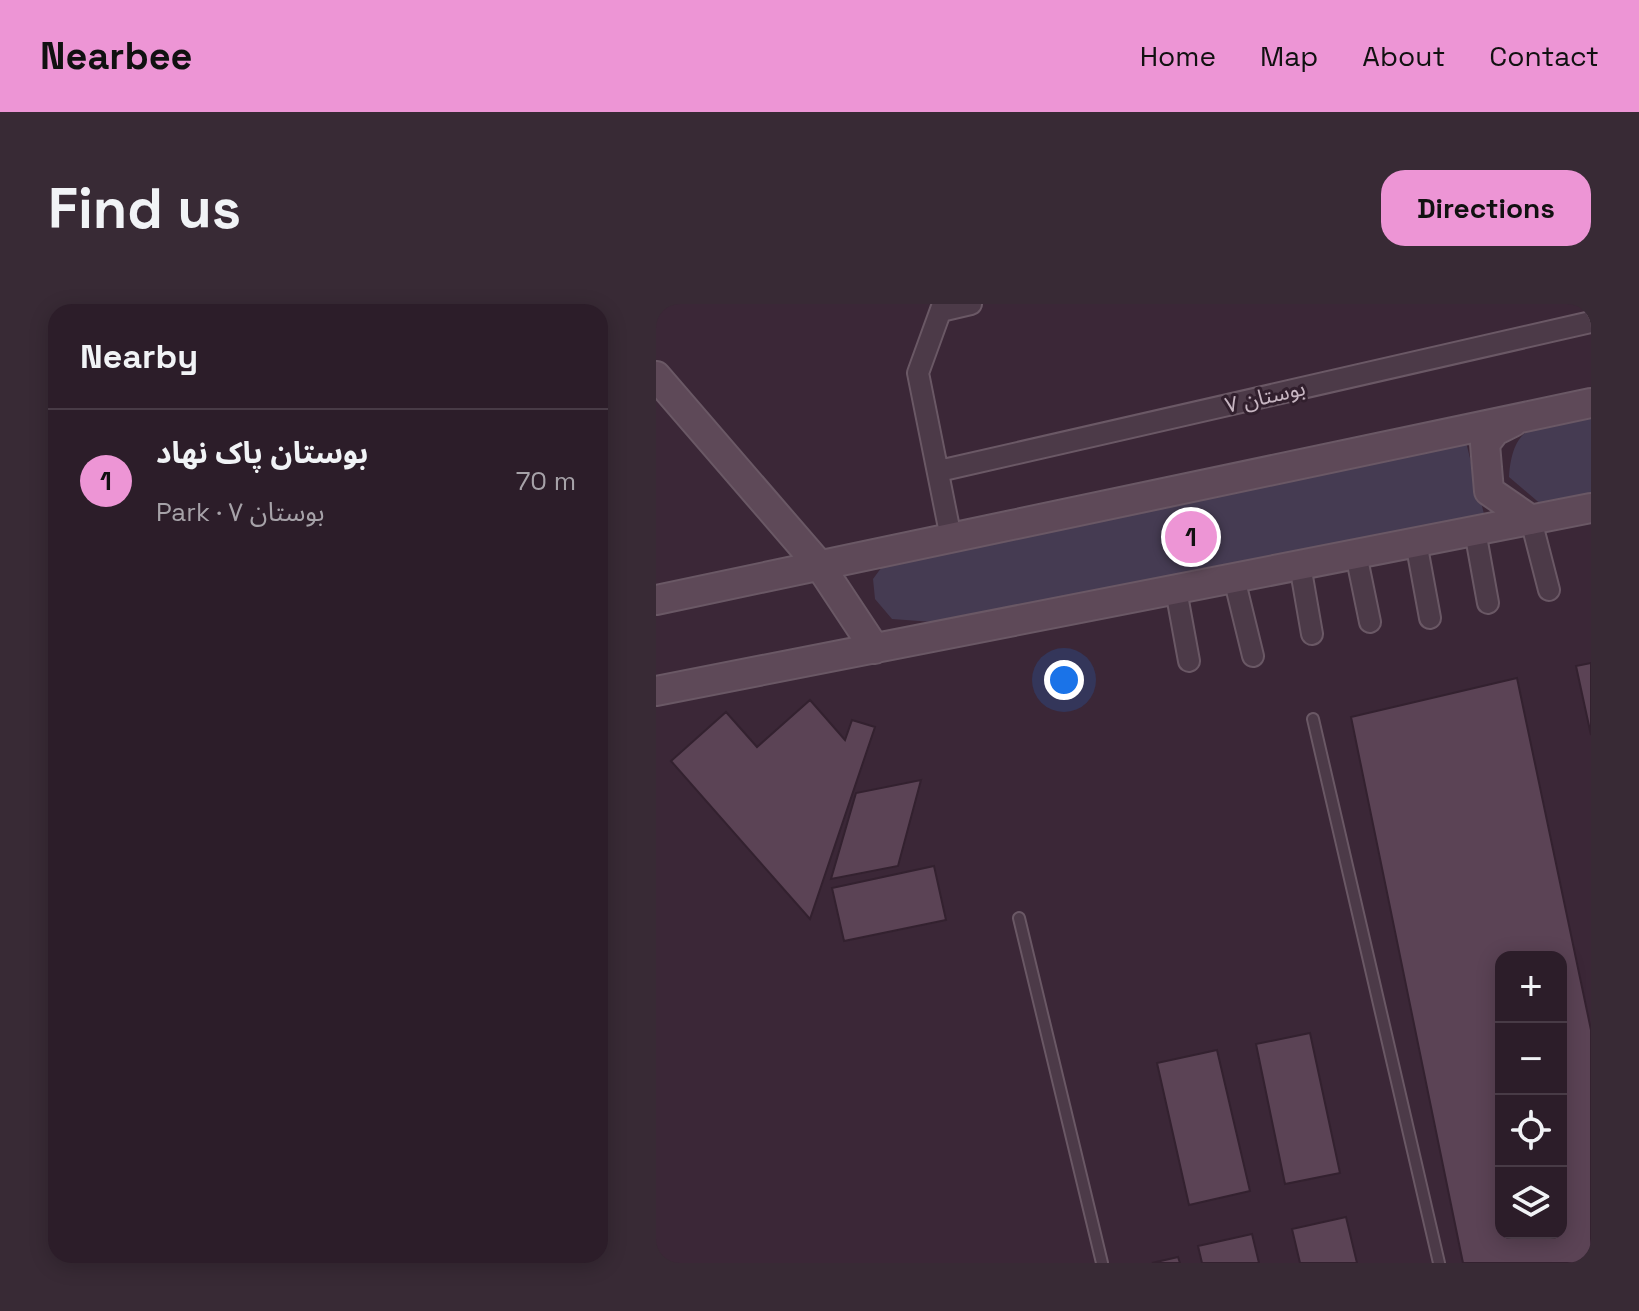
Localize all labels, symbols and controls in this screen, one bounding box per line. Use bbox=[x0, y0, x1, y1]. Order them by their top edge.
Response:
text: Nearbee bbox=[40, 32, 193, 80]
text: Home bbox=[1140, 38, 1216, 74]
text: Map bbox=[1260, 38, 1318, 74]
text: About bbox=[1362, 38, 1445, 74]
text: Contact bbox=[1489, 38, 1599, 74]
button: Directions bbox=[1381, 170, 1591, 246]
text: Find us bbox=[48, 173, 241, 244]
text: Nearby bbox=[80, 335, 198, 378]
street label: بوستان ۷ bbox=[1222, 373, 1308, 419]
text: بوستان پاک نهاد bbox=[156, 433, 368, 472]
text: 1 bbox=[100, 464, 112, 498]
text: 70 m bbox=[516, 464, 576, 498]
text: Park · بوستان ۷ bbox=[156, 495, 325, 529]
pin: 1 bbox=[1165, 507, 1217, 567]
your location bbox=[1044, 660, 1084, 700]
map controls bbox=[1495, 951, 1567, 1239]
button: + bbox=[1495, 951, 1567, 1023]
button: − bbox=[1495, 1023, 1567, 1095]
button: locate bbox=[1495, 1095, 1567, 1167]
button: layers bbox=[1495, 1167, 1567, 1239]

